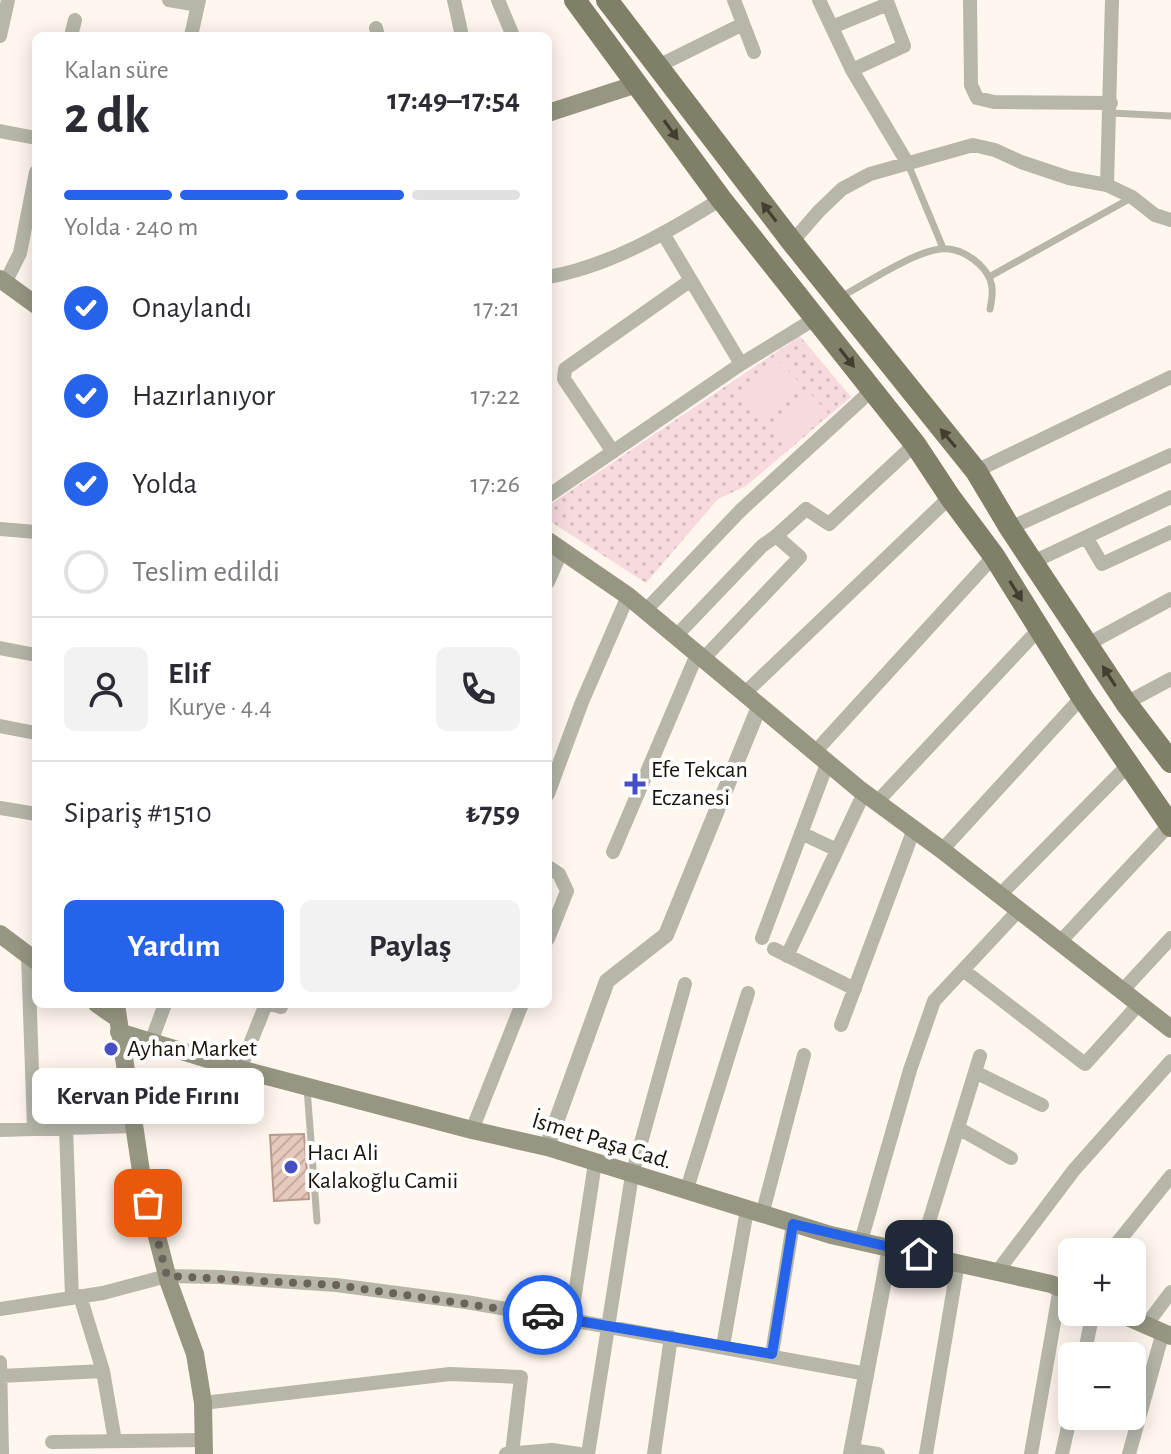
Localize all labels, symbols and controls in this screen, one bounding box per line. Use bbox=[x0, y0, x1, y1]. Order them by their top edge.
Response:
text: Kalan süre bbox=[64, 57, 169, 83]
text: 17:49–17:54 bbox=[387, 85, 520, 115]
text: 2 dk bbox=[64, 90, 149, 142]
one-way arrow bbox=[663, 120, 678, 141]
one-way arrow bbox=[762, 202, 778, 222]
text: Yolda · 240 m bbox=[64, 214, 198, 240]
icon: check bbox=[64, 286, 108, 330]
text: Onaylandı bbox=[132, 293, 252, 323]
text: 17:21 bbox=[473, 295, 520, 321]
one-way arrow bbox=[838, 348, 855, 368]
icon: check bbox=[64, 374, 108, 418]
text: Hazırlanıyor bbox=[132, 381, 275, 411]
text: 17:22 bbox=[471, 383, 520, 409]
one-way arrow bbox=[940, 428, 957, 448]
icon: check bbox=[64, 462, 108, 506]
text: Yolda bbox=[132, 469, 197, 499]
text: 17:26 bbox=[470, 471, 520, 497]
text: Teslim edildi bbox=[132, 557, 280, 587]
one-way arrow bbox=[1009, 580, 1023, 602]
button: person bbox=[64, 647, 148, 731]
button: phone bbox=[436, 647, 520, 731]
text: Elif bbox=[168, 659, 209, 689]
one-way arrow bbox=[1101, 666, 1116, 687]
text: Kurye · 4.4 bbox=[168, 694, 272, 720]
place label: Efe Tekcan Eczanesi bbox=[651, 758, 748, 810]
marker: Efe Tekcan Eczanesi bbox=[626, 775, 644, 793]
text: Sipariş #1510 bbox=[64, 798, 212, 828]
text: ₺759 bbox=[465, 798, 520, 828]
button: Yardım bbox=[64, 900, 284, 992]
button: Paylaş bbox=[300, 900, 520, 992]
place label: Ayhan Market bbox=[127, 1037, 257, 1061]
marker: Ayhan Market bbox=[102, 1040, 120, 1058]
callout: Kervan Pide Fırını bbox=[32, 1067, 264, 1123]
text: Kervan Pide Fırını bbox=[56, 1083, 240, 1109]
street label: İsmet Paşa Cad. bbox=[529, 1107, 675, 1174]
place label: Hacı Ali Kalakoğlu Camii bbox=[307, 1141, 458, 1193]
marker: Hacı Ali Kalakoğlu Camii bbox=[282, 1158, 300, 1176]
pin bbox=[114, 1169, 182, 1237]
icon: bag bbox=[126, 1181, 170, 1225]
pin bbox=[885, 1220, 953, 1288]
icon: home bbox=[897, 1232, 941, 1276]
map controls bbox=[1058, 1238, 1146, 1430]
button: + bbox=[1058, 1238, 1146, 1326]
courier bbox=[503, 1275, 583, 1355]
icon: car bbox=[521, 1293, 565, 1337]
button: − bbox=[1058, 1342, 1146, 1430]

